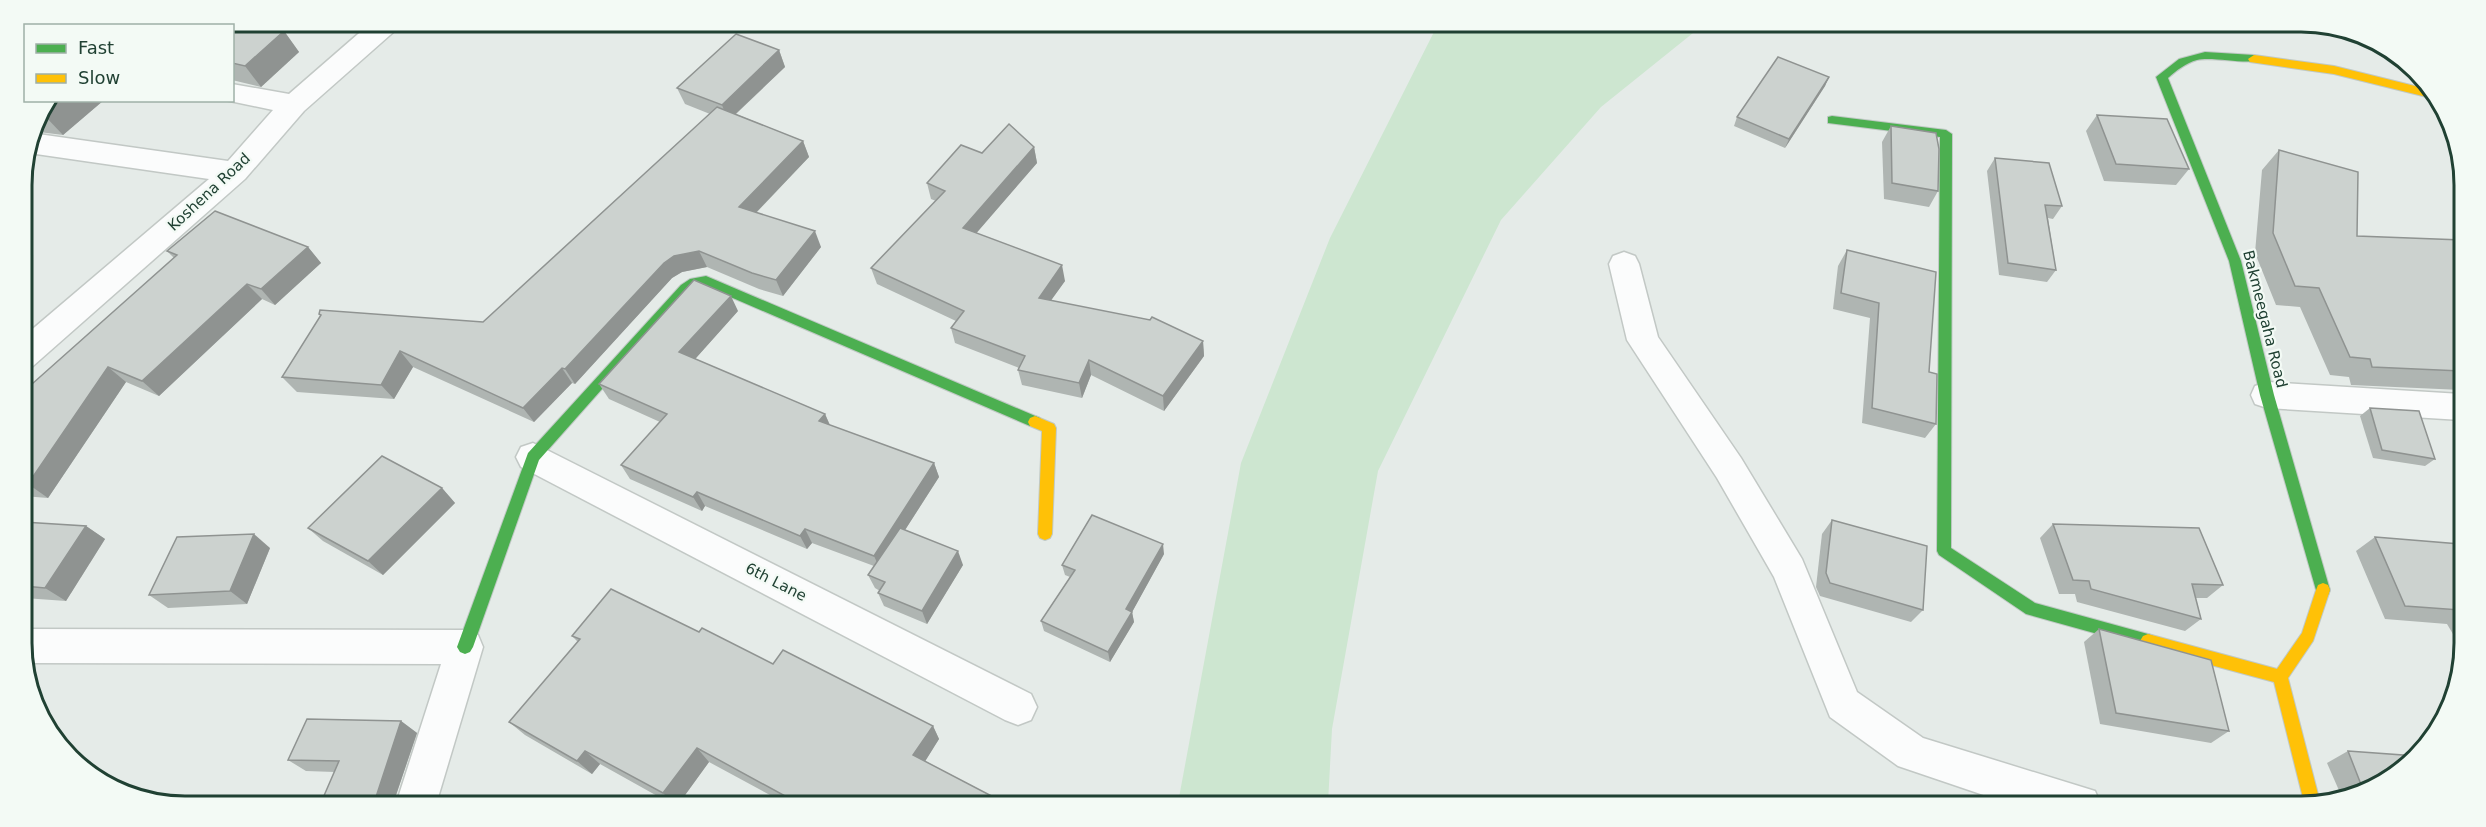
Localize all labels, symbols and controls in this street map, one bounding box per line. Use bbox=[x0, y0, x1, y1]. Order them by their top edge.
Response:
legend bbox=[24, 24, 234, 102]
text: Fast bbox=[78, 37, 114, 58]
text: Slow bbox=[78, 67, 120, 88]
street label: Koshena Road bbox=[164, 149, 254, 235]
street label: Bakmeegaha Road bbox=[2239, 248, 2291, 390]
street label: 6th Lane bbox=[743, 559, 809, 605]

